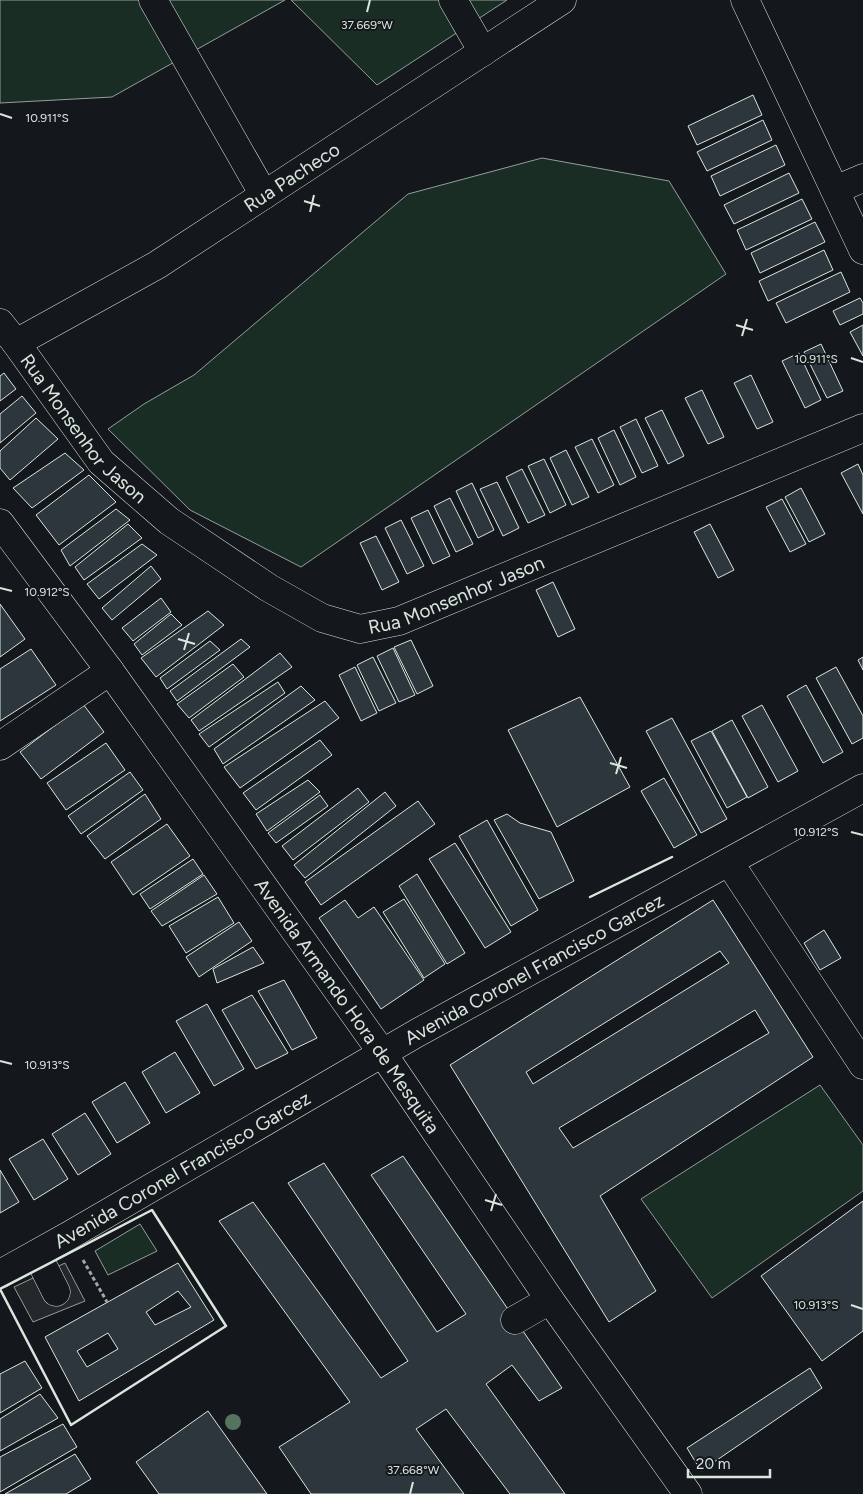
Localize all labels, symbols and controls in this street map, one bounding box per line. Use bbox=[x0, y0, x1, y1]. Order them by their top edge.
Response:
text: 37.669°W bbox=[341, 18, 393, 32]
text: 10.911°S bbox=[25, 111, 69, 125]
street label: Rua Pacheco bbox=[240, 138, 344, 217]
street label: Rua Monsenhor Jason bbox=[15, 349, 151, 508]
text: 10.911°S bbox=[794, 352, 838, 366]
street label: Rua Monsenhor Jason bbox=[366, 551, 548, 639]
text: 10.912°S bbox=[24, 585, 70, 599]
text: 10.912°S bbox=[793, 825, 839, 839]
street label: Avenida Armando Hora de Mesquita bbox=[250, 874, 445, 1138]
street label: Avenida Coronel Francisco Garcez bbox=[400, 889, 668, 1050]
text: 10.913°S bbox=[24, 1058, 70, 1072]
street label: Avenida Coronel Francisco Garcez bbox=[50, 1087, 315, 1253]
text: 10.913°S bbox=[793, 1298, 839, 1312]
scale bar bbox=[688, 1446, 770, 1478]
text: 20 m bbox=[696, 1455, 730, 1473]
text: 37.668°W bbox=[387, 1463, 440, 1477]

